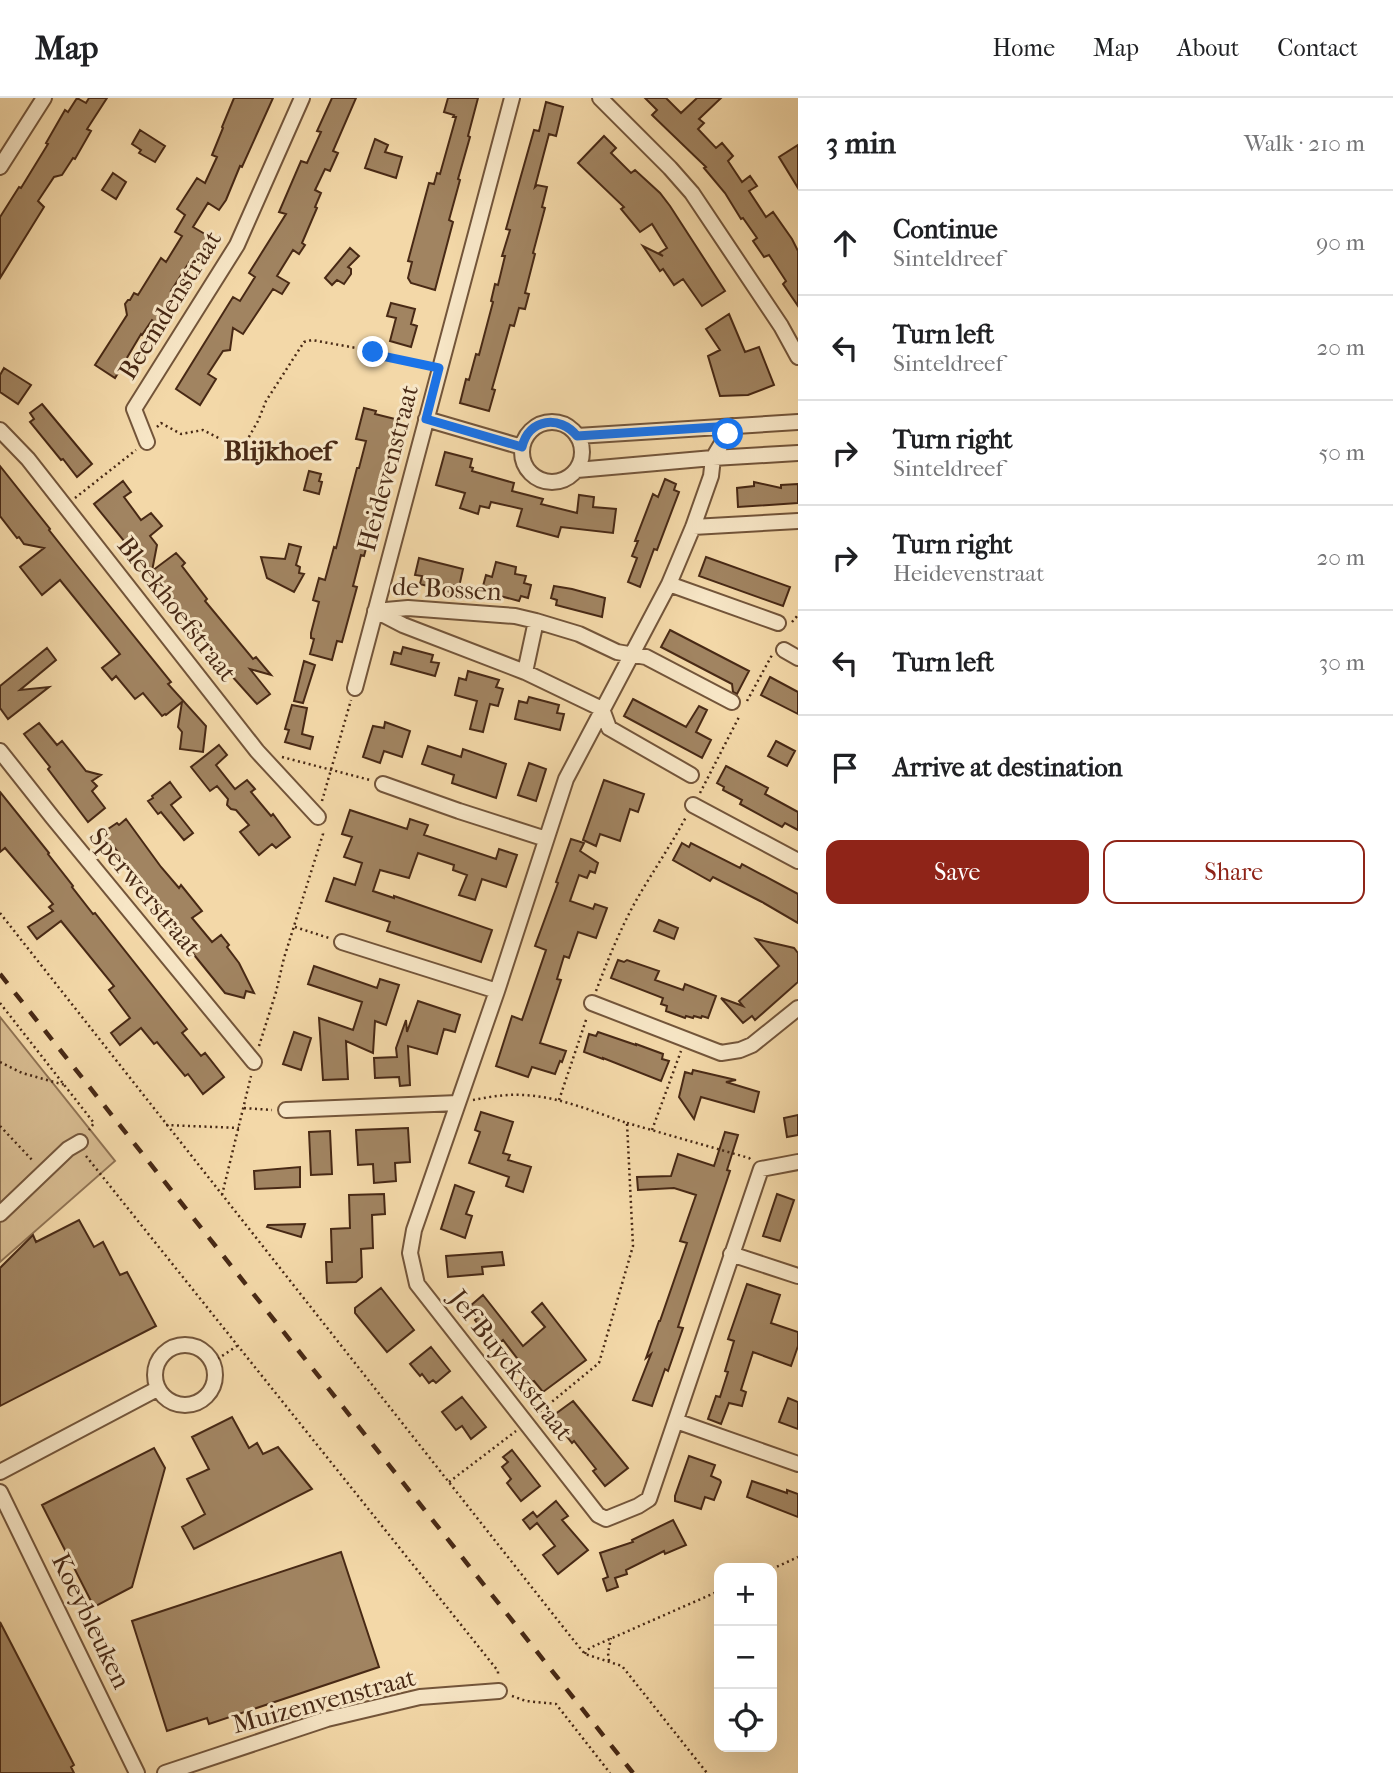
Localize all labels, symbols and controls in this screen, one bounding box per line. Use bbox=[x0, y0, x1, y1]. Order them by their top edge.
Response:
text: Map bbox=[35, 29, 98, 68]
text: Home bbox=[993, 34, 1055, 62]
text: Map bbox=[1093, 34, 1139, 62]
text: About bbox=[1177, 34, 1239, 62]
text: Contact bbox=[1277, 34, 1358, 62]
text: 3 min bbox=[826, 126, 896, 161]
text: Walk · 210 m bbox=[1244, 130, 1365, 157]
text: Continue bbox=[893, 214, 998, 245]
street label: Beemdenstraat bbox=[112, 224, 228, 385]
icon: ahead bbox=[826, 224, 864, 262]
text: 90 m bbox=[1316, 229, 1365, 256]
text: Sinteldreef bbox=[893, 245, 1003, 272]
text: Turn left bbox=[893, 319, 994, 350]
icon: left bbox=[826, 329, 864, 367]
text: 20 m bbox=[1316, 334, 1365, 361]
route end bbox=[357, 336, 388, 367]
text: Sinteldreef bbox=[893, 350, 1003, 377]
street label: Heidevenstraat bbox=[351, 381, 425, 555]
route start bbox=[712, 418, 743, 449]
text: Turn right bbox=[893, 424, 1013, 455]
district label: Blijkhoef bbox=[224, 434, 338, 467]
icon: right bbox=[826, 434, 864, 472]
text: 50 m bbox=[1318, 439, 1365, 466]
text: Sinteldreef bbox=[893, 455, 1003, 482]
text: Turn right bbox=[893, 529, 1013, 560]
street label: Bleekhoefstraat bbox=[111, 530, 244, 688]
icon: right bbox=[826, 539, 864, 577]
text: 20 m bbox=[1316, 544, 1365, 571]
text: Heidevenstraat bbox=[893, 560, 1044, 587]
street label: de Bossen bbox=[391, 571, 503, 607]
icon: left bbox=[826, 644, 864, 682]
text: Turn left bbox=[893, 647, 994, 678]
text: 30 m bbox=[1319, 649, 1365, 676]
icon: arrive bbox=[826, 749, 864, 787]
text: Arrive at destination bbox=[893, 752, 1123, 783]
street label: Sperwerstraat bbox=[82, 822, 208, 963]
button: Save bbox=[826, 840, 1089, 904]
button: Share bbox=[1103, 840, 1365, 904]
street label: Jef Buyckxstraat bbox=[441, 1282, 580, 1447]
street label: Koeybleuken bbox=[45, 1548, 137, 1694]
map controls bbox=[714, 1563, 777, 1752]
button: + bbox=[714, 1563, 777, 1626]
button: − bbox=[714, 1626, 777, 1689]
street label: Muizenvenstraat bbox=[229, 1661, 420, 1740]
button: locate bbox=[714, 1689, 777, 1752]

